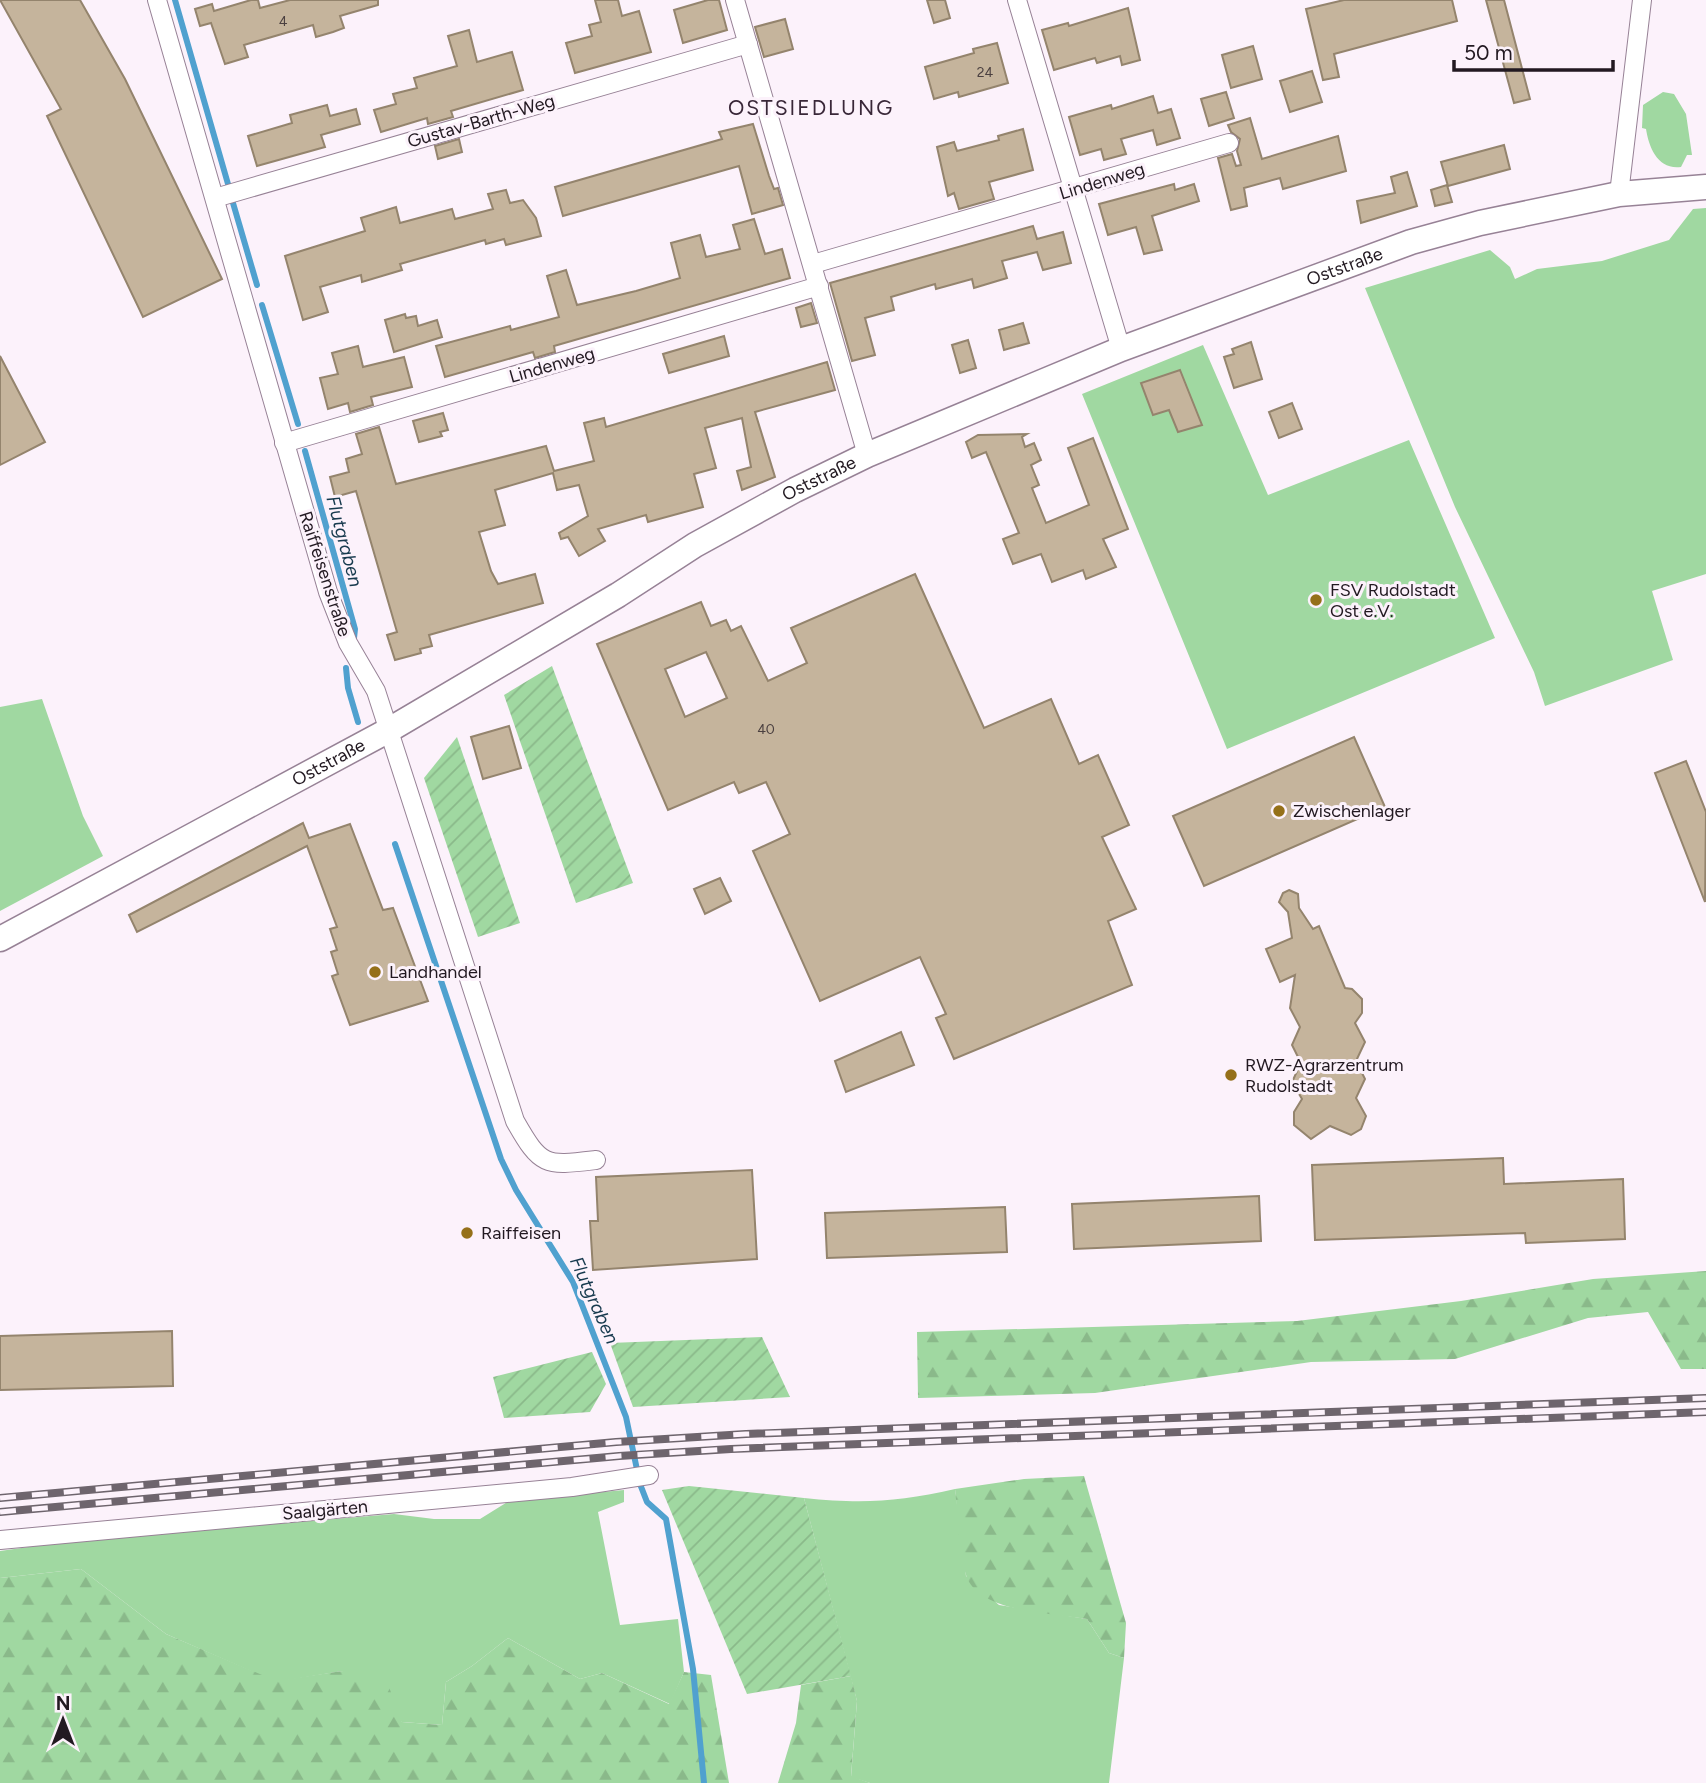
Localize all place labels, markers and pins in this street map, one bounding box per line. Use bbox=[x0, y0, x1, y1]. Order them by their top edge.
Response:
place label: FSV Rudolstadt Ost e.V. bbox=[1330, 579, 1456, 622]
marker: FSV Rudolstadt Ost e.V. bbox=[1308, 592, 1324, 608]
place label: Zwischenlager bbox=[1293, 800, 1411, 822]
marker: Zwischenlager bbox=[1271, 803, 1287, 819]
place label: Landhandel bbox=[389, 961, 482, 983]
marker: Landhandel bbox=[367, 964, 383, 980]
place label: RWZ-Agrarzentrum Rudolstadt bbox=[1245, 1054, 1404, 1097]
marker: RWZ-Agrarzentrum Rudolstadt bbox=[1223, 1067, 1239, 1083]
place label: Raiffeisen bbox=[481, 1222, 561, 1244]
marker: Raiffeisen bbox=[459, 1225, 475, 1241]

